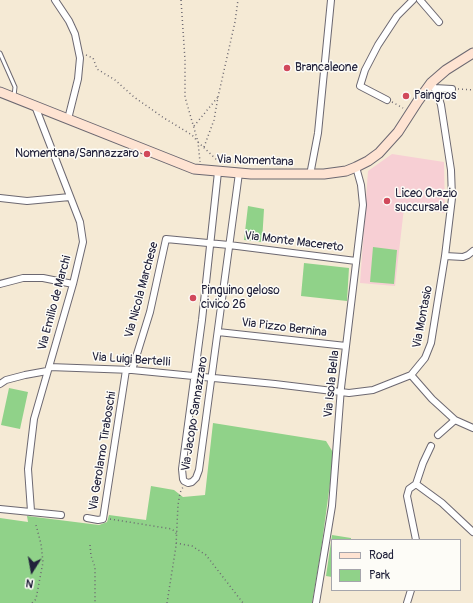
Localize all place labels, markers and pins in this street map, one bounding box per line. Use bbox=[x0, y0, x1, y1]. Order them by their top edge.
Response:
place label: Brancaleone bbox=[295, 61, 358, 75]
marker: Brancaleone bbox=[282, 63, 292, 73]
place label: Paingros bbox=[414, 89, 456, 103]
marker: Paingros bbox=[401, 91, 411, 101]
place label: Nomentana/Sannazzaro bbox=[15, 147, 139, 161]
marker: Nomentana/Sannazzaro bbox=[142, 149, 152, 159]
place label: Liceo Orazio succursale bbox=[395, 187, 457, 215]
marker: Liceo Orazio succursale bbox=[382, 196, 392, 206]
place label: Pinguino geloso civico 26 bbox=[201, 284, 280, 312]
marker: Pinguino geloso civico 26 bbox=[188, 293, 198, 303]

